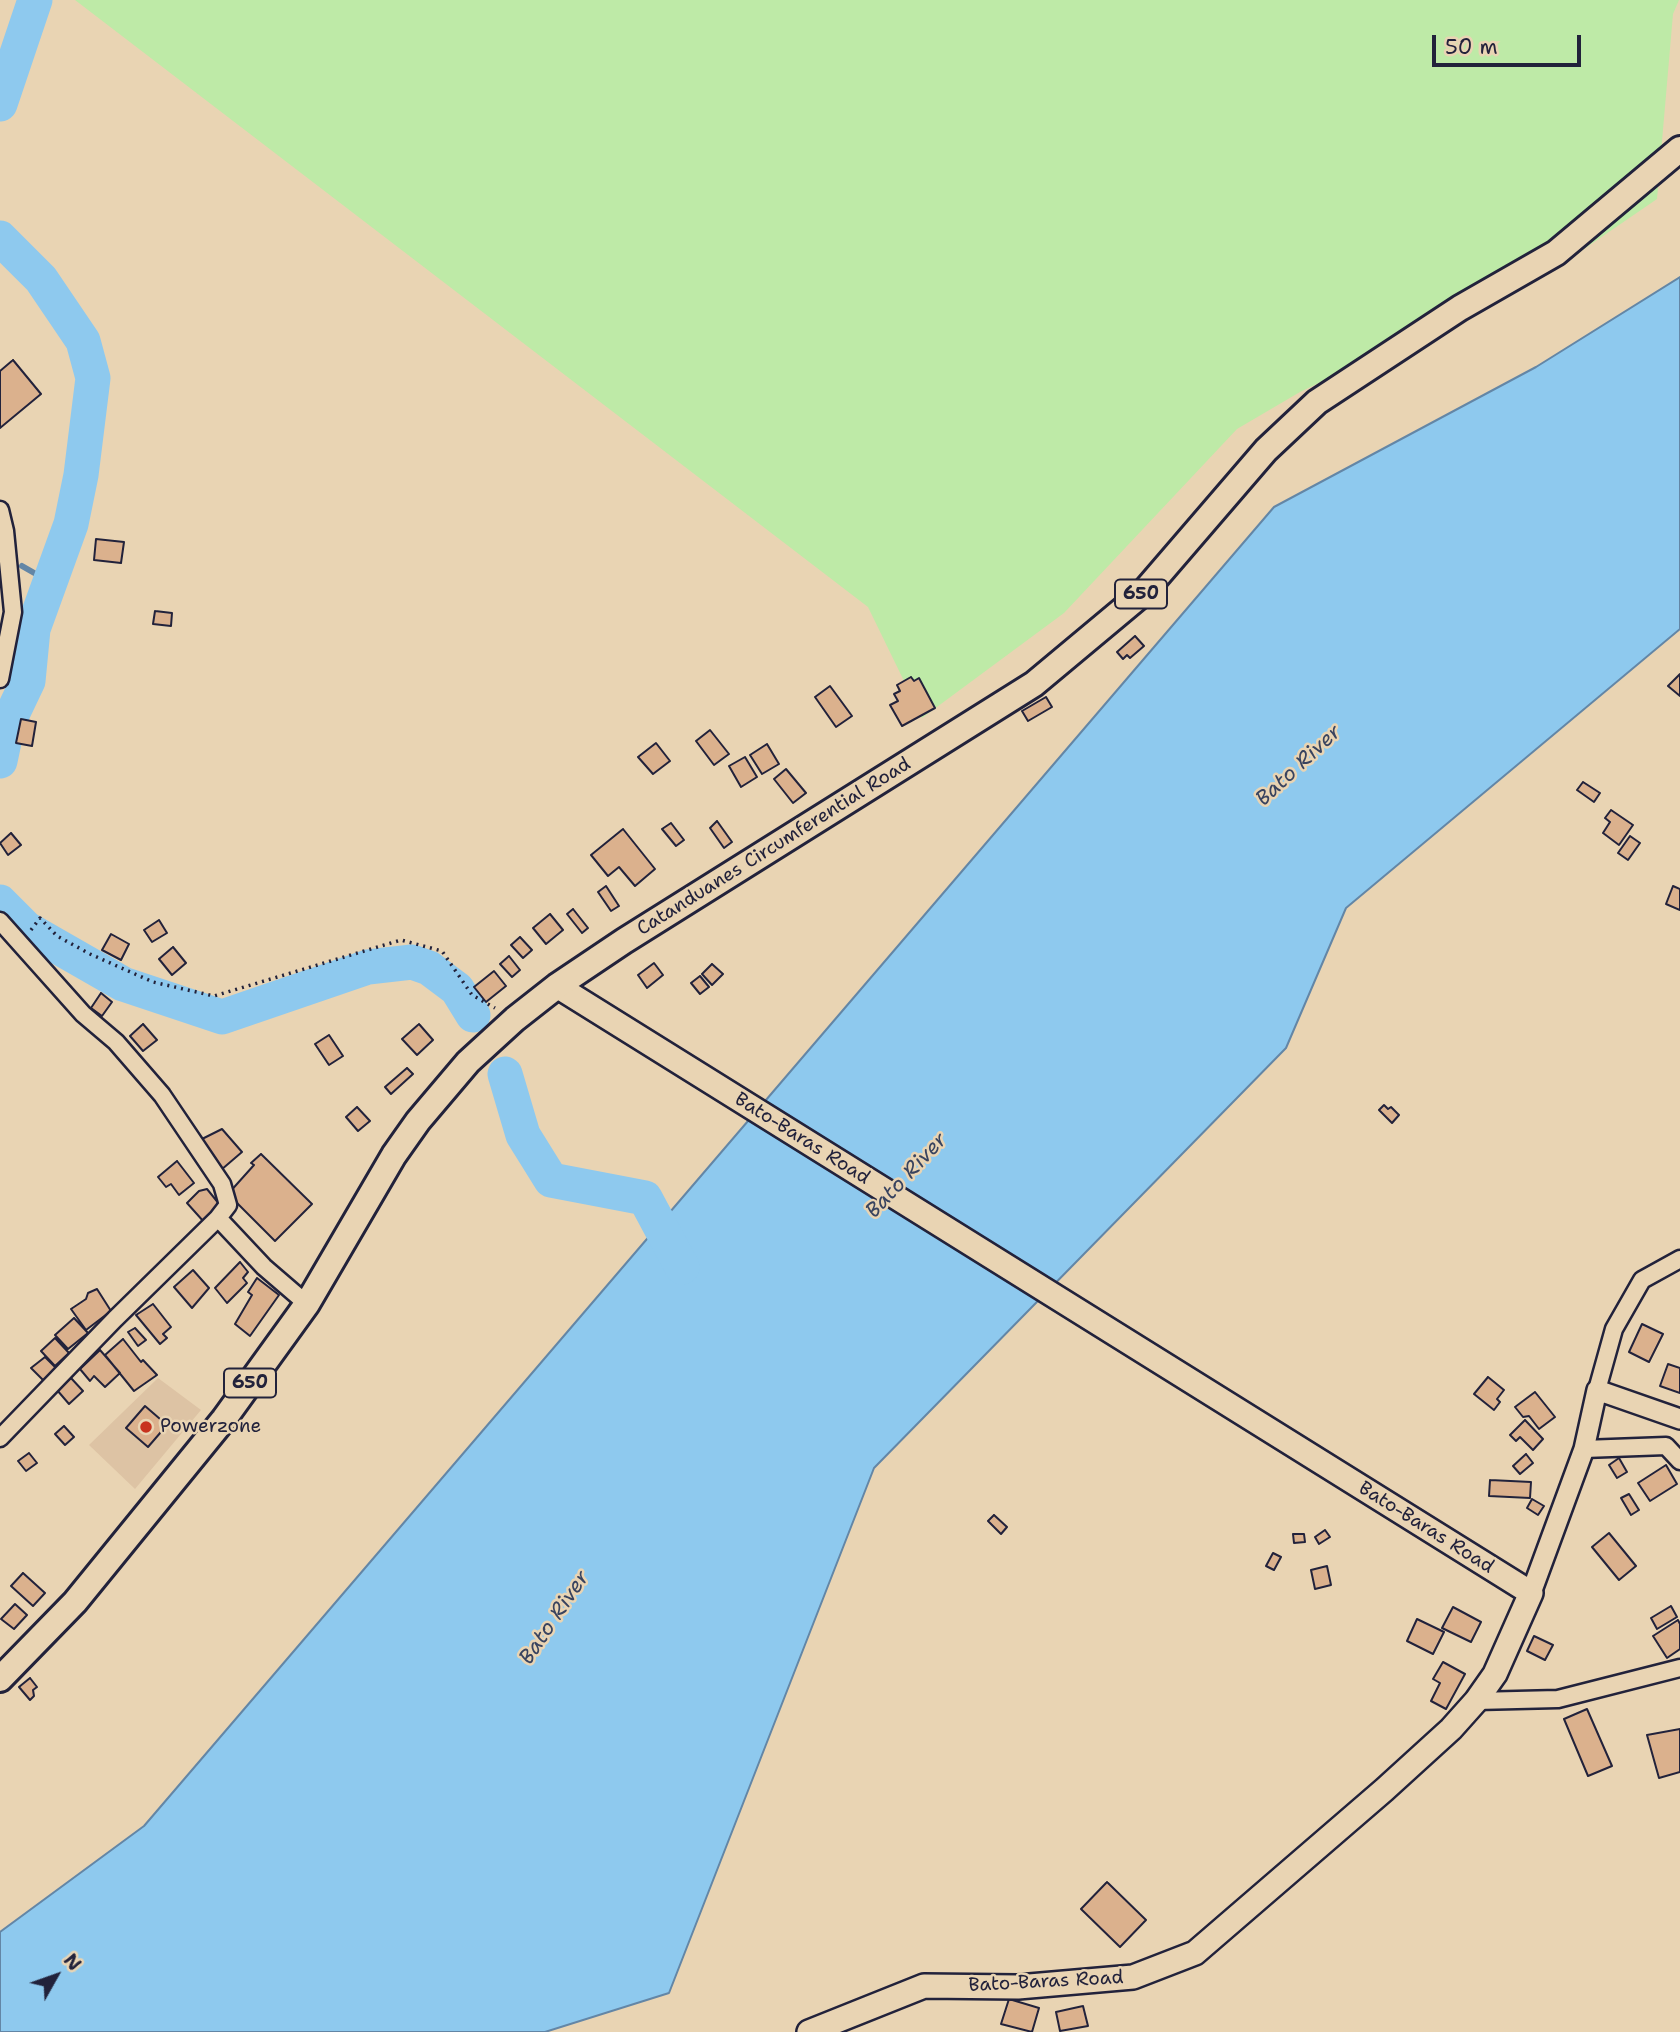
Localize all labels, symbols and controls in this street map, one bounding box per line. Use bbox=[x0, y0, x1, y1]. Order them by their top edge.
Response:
scale bar bbox=[1435, 21, 1584, 65]
text: 50 m bbox=[1445, 33, 1498, 61]
road number: 650 bbox=[1115, 580, 1167, 608]
water label: Bato River bbox=[1251, 720, 1347, 812]
street label: Catanduanes Circumferential Road bbox=[633, 753, 915, 941]
street label: Bato-Baras Road bbox=[730, 1088, 874, 1190]
water label: Bato River bbox=[861, 1128, 953, 1224]
road number: 650 bbox=[224, 1368, 276, 1398]
place label: Powerzone bbox=[160, 1416, 261, 1438]
marker: Powerzone bbox=[138, 1419, 154, 1435]
street label: Bato-Baras Road bbox=[1354, 1477, 1498, 1579]
water label: Bato River bbox=[514, 1566, 596, 1670]
north arrow bbox=[21, 1941, 91, 2011]
text: N bbox=[58, 1948, 87, 1976]
street label: Bato-Baras Road bbox=[968, 1967, 1124, 1997]

